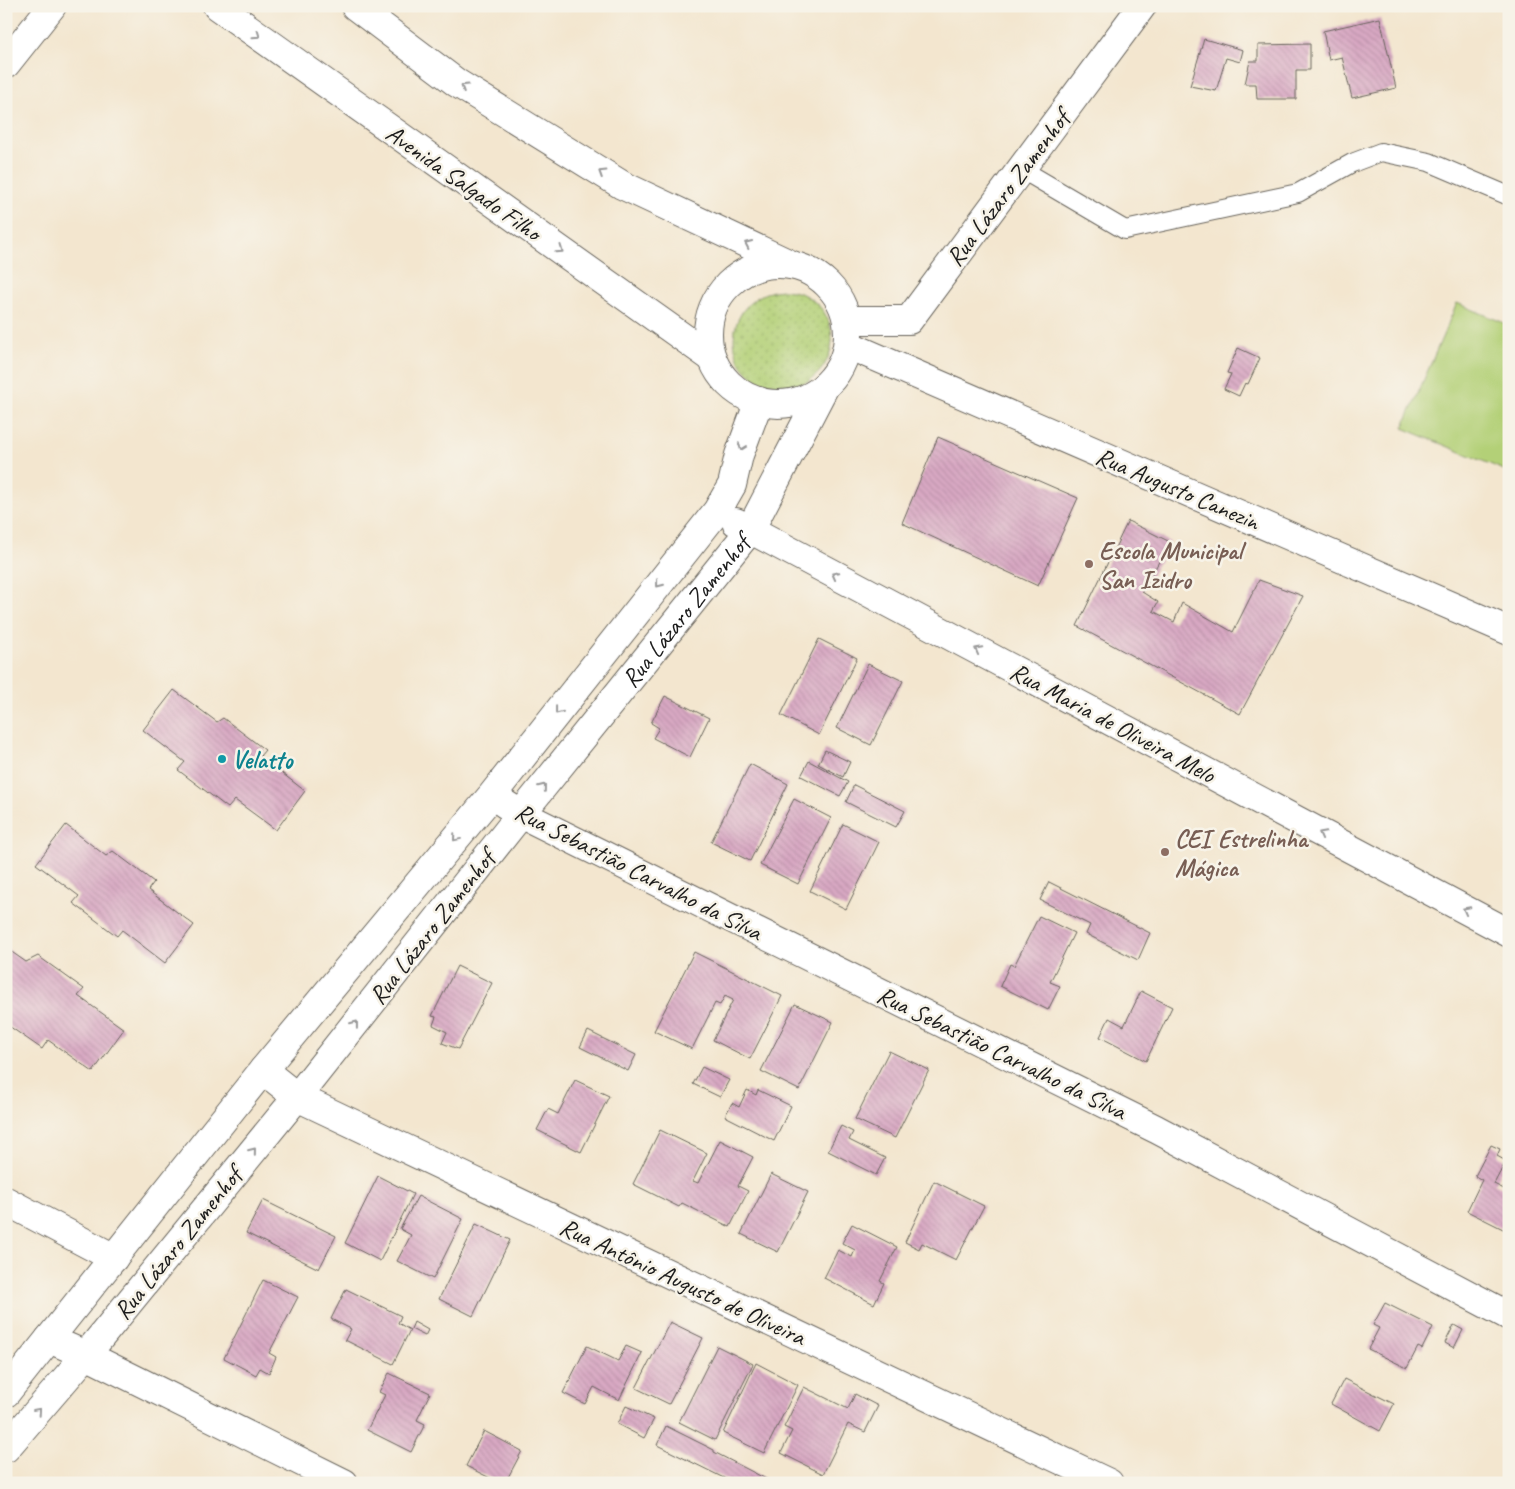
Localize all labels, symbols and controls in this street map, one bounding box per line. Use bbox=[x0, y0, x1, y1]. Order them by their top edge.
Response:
one-way arrow bbox=[251, 29, 260, 37]
one-way arrow bbox=[461, 84, 470, 93]
street label: Rua Lázaro Zamenhof bbox=[939, 100, 1080, 273]
street label: Avenida Salgado Filho bbox=[380, 117, 550, 250]
one-way arrow bbox=[599, 170, 608, 179]
one-way arrow bbox=[744, 240, 753, 251]
one-way arrow bbox=[555, 244, 564, 254]
street label: Rua Augusto Canezin bbox=[1091, 440, 1266, 538]
one-way arrow bbox=[738, 442, 748, 451]
street label: Rua Lázaro Zamenhof bbox=[615, 524, 760, 694]
place label: Escola Municipal San Izidro bbox=[1099, 535, 1247, 596]
marker: Escola Municipal San Izidro bbox=[1083, 558, 1095, 570]
one-way arrow bbox=[831, 571, 840, 581]
one-way arrow bbox=[657, 578, 665, 587]
one-way arrow bbox=[975, 646, 984, 656]
street label: Rua Maria de Oliveira Melo bbox=[1004, 655, 1222, 791]
one-way arrow bbox=[555, 705, 564, 715]
place label: Velatto bbox=[232, 744, 294, 776]
marker: Velatto bbox=[216, 753, 228, 765]
one-way arrow bbox=[537, 784, 545, 793]
street label: Rua Sebastião Carvalho da Silva bbox=[510, 796, 769, 949]
place label: CEI Estrelinha Mágica bbox=[1175, 823, 1310, 884]
one-way arrow bbox=[1319, 830, 1328, 840]
one-way arrow bbox=[453, 832, 462, 841]
street label: Rua Lázaro Zamenhof bbox=[362, 840, 505, 1011]
marker: CEI Estrelinha Mágica bbox=[1159, 846, 1171, 858]
one-way arrow bbox=[1462, 907, 1471, 917]
street label: Rua Sebastião Carvalho da Silva bbox=[872, 979, 1133, 1128]
one-way arrow bbox=[349, 1021, 357, 1030]
one-way arrow bbox=[247, 1147, 256, 1156]
street label: Rua Lázaro Zamenhof bbox=[107, 1157, 252, 1326]
street label: Rua Antônio Augusto de Oliveira bbox=[555, 1211, 812, 1354]
one-way arrow bbox=[32, 1407, 41, 1416]

